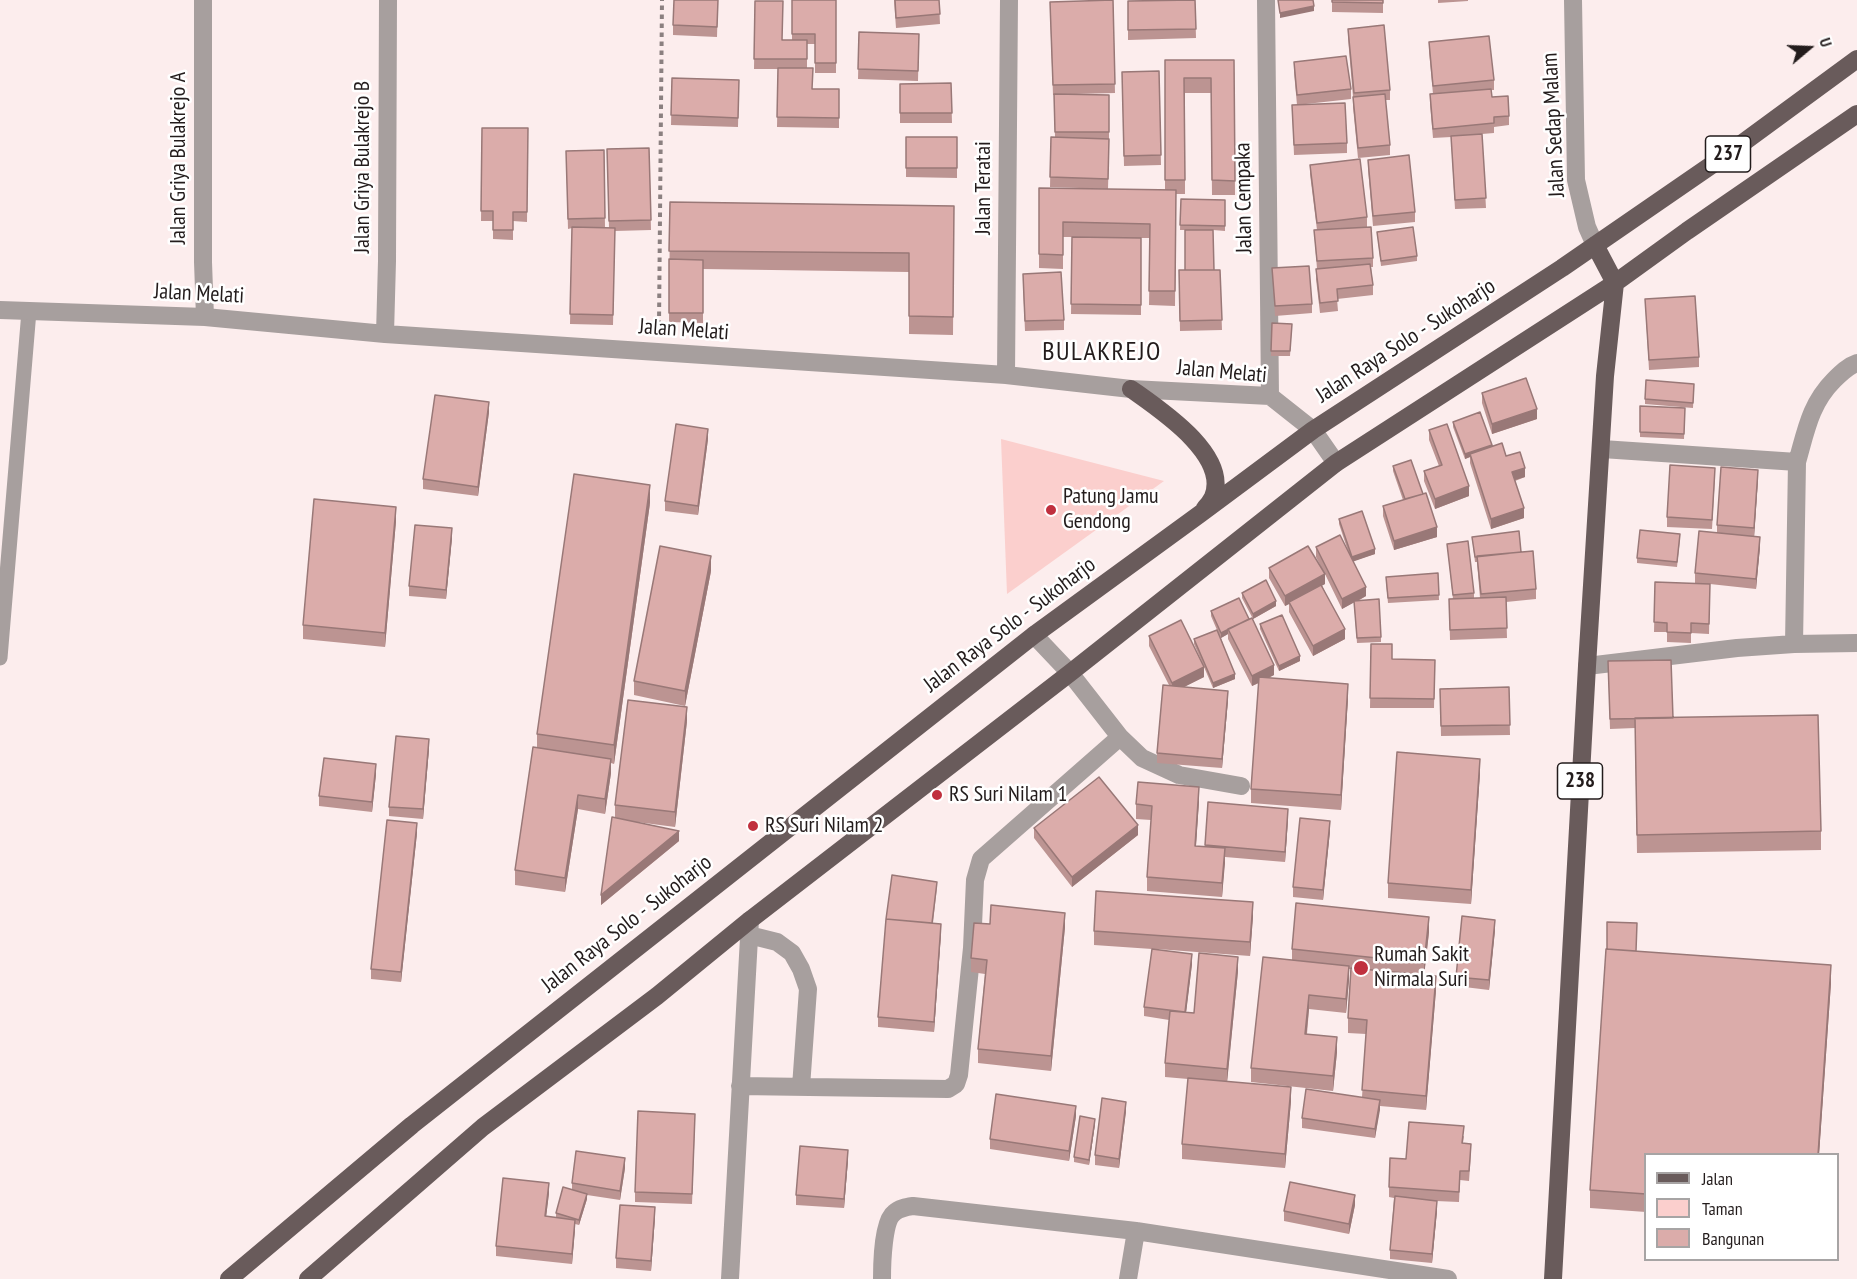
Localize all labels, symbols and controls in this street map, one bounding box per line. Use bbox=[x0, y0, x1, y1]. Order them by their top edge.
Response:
north arrow bbox=[1779, 18, 1839, 78]
text: U bbox=[1815, 35, 1837, 49]
street label: Jalan Sedap Malam bbox=[1537, 52, 1571, 198]
street label: Jalan Griya Bulakrejo A bbox=[166, 72, 192, 244]
street label: Jalan Griya Bulakrejo B bbox=[350, 81, 376, 253]
road number: 237 bbox=[1706, 136, 1750, 172]
street label: Jalan Teratai bbox=[971, 141, 997, 235]
street label: Jalan Cempaka bbox=[1230, 142, 1258, 254]
street label: Jalan Raya Solo - Sukoharjo bbox=[1311, 273, 1501, 409]
street label: Jalan Melati bbox=[153, 278, 245, 310]
street label: Jalan Melati bbox=[638, 314, 730, 346]
district label: BULAKREJO bbox=[1042, 337, 1162, 369]
street label: Jalan Melati bbox=[1176, 355, 1268, 389]
place label: Patung Jamu Gendong bbox=[1063, 484, 1159, 536]
marker: Patung Jamu Gendong bbox=[1044, 503, 1058, 517]
street label: Jalan Raya Solo - Sukoharjo bbox=[919, 552, 1101, 698]
road number: 238 bbox=[1558, 763, 1602, 799]
place label: RS Suri Nilam 1 bbox=[949, 782, 1067, 808]
marker: RS Suri Nilam 1 bbox=[930, 788, 944, 802]
place label: RS Suri Nilam 2 bbox=[765, 813, 883, 839]
marker: RS Suri Nilam 2 bbox=[746, 819, 760, 833]
street label: Jalan Raya Solo - Sukoharjo bbox=[537, 849, 717, 999]
place label: Rumah Sakit Nirmala Suri bbox=[1374, 942, 1469, 993]
marker: Rumah Sakit Nirmala Suri bbox=[1352, 959, 1370, 977]
legend bbox=[1644, 1153, 1839, 1261]
text: Jalan bbox=[1702, 1167, 1733, 1190]
text: Taman bbox=[1702, 1197, 1743, 1220]
text: Bangunan bbox=[1702, 1227, 1764, 1250]

